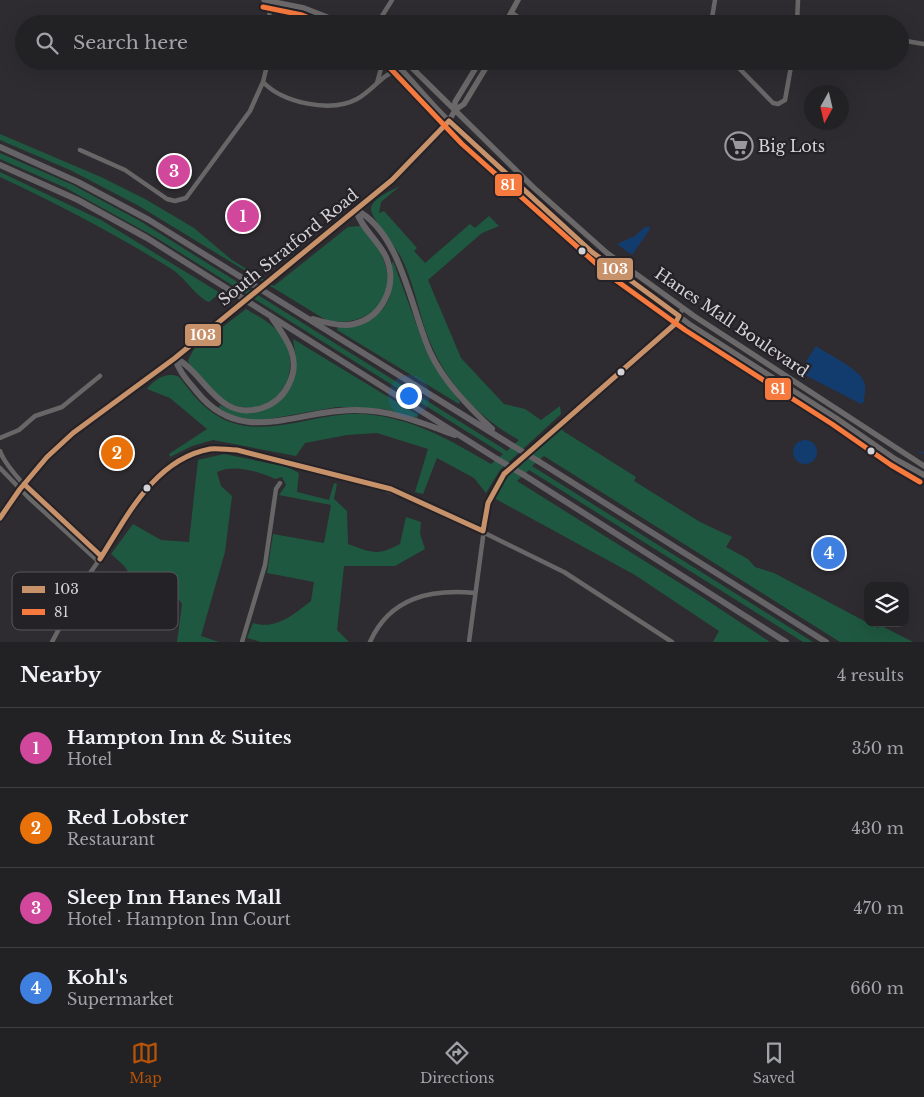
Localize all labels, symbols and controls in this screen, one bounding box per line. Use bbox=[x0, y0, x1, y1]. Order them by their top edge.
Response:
search box bbox=[15, 15, 909, 70]
icon: search bbox=[33, 29, 61, 57]
text: Search here bbox=[73, 31, 188, 54]
north arrow bbox=[804, 85, 849, 130]
supermarket icon: Big Lots bbox=[724, 131, 754, 161]
place label: Big Lots bbox=[758, 136, 825, 156]
pin: 3 bbox=[158, 152, 190, 190]
line badge: 81 bbox=[494, 173, 523, 197]
text: 81 bbox=[501, 176, 516, 194]
street label: South Stratford Road bbox=[214, 184, 362, 310]
pin: 1 bbox=[227, 197, 259, 235]
unlabelled marker bbox=[577, 246, 587, 256]
line badge: 103 bbox=[596, 257, 634, 281]
text: 103 bbox=[602, 260, 628, 278]
street label: Hanes Mall Boulevard bbox=[651, 263, 813, 381]
line badge: 103 bbox=[184, 323, 222, 347]
text: 103 bbox=[190, 326, 216, 344]
unlabelled marker bbox=[616, 367, 626, 377]
line badge: 81 bbox=[764, 377, 792, 401]
text: 81 bbox=[771, 380, 786, 398]
your location bbox=[396, 383, 422, 409]
pin: 2 bbox=[101, 434, 133, 472]
unlabelled marker bbox=[866, 446, 876, 456]
unlabelled marker bbox=[142, 483, 152, 493]
pin: 4 bbox=[813, 534, 845, 572]
legend bbox=[12, 572, 178, 630]
text: 103 bbox=[54, 580, 79, 598]
map controls bbox=[864, 582, 909, 627]
button: layers bbox=[864, 582, 909, 627]
text: 81 bbox=[54, 603, 69, 621]
text: Nearby bbox=[20, 662, 101, 688]
text: 4 results bbox=[837, 665, 904, 685]
text: Hampton Inn & Suites bbox=[67, 726, 292, 749]
text: 1 bbox=[33, 738, 39, 758]
text: 350 m bbox=[852, 738, 904, 758]
text: Hotel bbox=[67, 749, 112, 769]
text: Red Lobster bbox=[67, 806, 188, 829]
text: 2 bbox=[31, 818, 41, 838]
text: 430 m bbox=[852, 818, 904, 838]
text: Restaurant bbox=[67, 829, 155, 849]
text: Sleep Inn Hanes Mall bbox=[67, 886, 282, 909]
text: 3 bbox=[31, 898, 41, 918]
text: 470 m bbox=[853, 898, 904, 918]
text: Hotel · Hampton Inn Court bbox=[67, 909, 291, 929]
text: Kohl's bbox=[67, 966, 128, 989]
text: 4 bbox=[31, 978, 41, 998]
text: 660 m bbox=[850, 978, 904, 998]
text: Supermarket bbox=[67, 989, 174, 1009]
tab: Map bbox=[129, 1039, 162, 1087]
tab: Directions bbox=[420, 1039, 494, 1087]
tab: Saved bbox=[753, 1039, 795, 1087]

